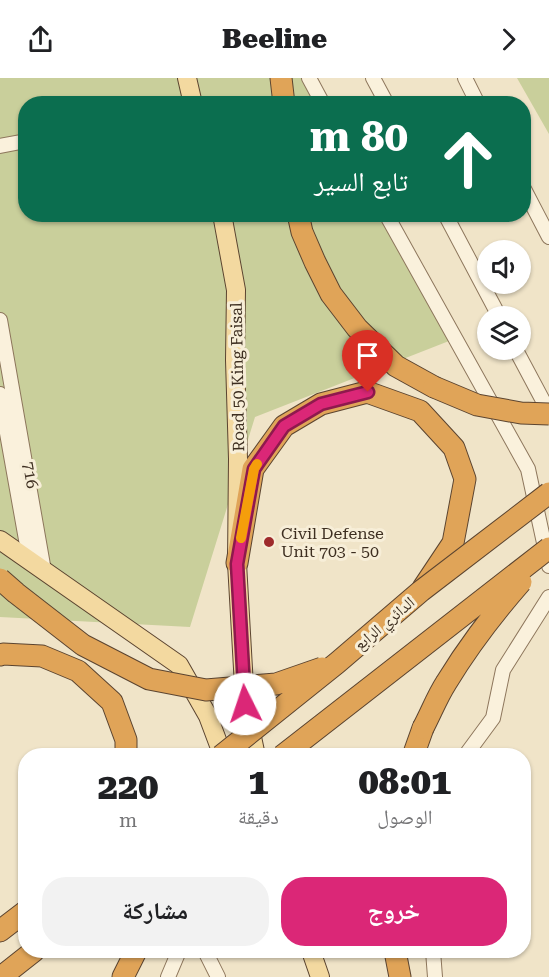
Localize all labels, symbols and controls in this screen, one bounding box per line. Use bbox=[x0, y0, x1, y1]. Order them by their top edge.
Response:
icon: share bbox=[24, 23, 57, 56]
text: Beeline bbox=[222, 23, 327, 55]
icon: forward bbox=[492, 23, 525, 56]
text: 80 m bbox=[310, 112, 408, 161]
icon: ahead bbox=[429, 120, 507, 198]
text: تابع السير bbox=[314, 166, 408, 198]
map controls bbox=[477, 240, 531, 360]
button: sound bbox=[477, 240, 531, 294]
street label: Road 50 King Faisal bbox=[227, 302, 248, 452]
button: layers bbox=[477, 306, 531, 360]
pin bbox=[342, 330, 393, 392]
icon: arrive bbox=[351, 339, 384, 372]
street label: 716 bbox=[19, 460, 42, 490]
place label: Civil Defense Unit 703 - 50 bbox=[281, 524, 384, 561]
marker: Civil Defense Unit 703 - 50 bbox=[262, 535, 276, 549]
street label: الدائري الرابع bbox=[350, 593, 420, 656]
position arrow bbox=[213, 672, 277, 736]
text: 1 bbox=[248, 761, 269, 803]
text: 08:01 bbox=[359, 761, 451, 803]
text: 220 bbox=[98, 766, 158, 808]
text: دقيقة bbox=[238, 805, 279, 829]
text: الوصول bbox=[377, 805, 433, 829]
text: m bbox=[119, 808, 137, 832]
button: مشاركة bbox=[42, 877, 269, 946]
button: خروج bbox=[281, 877, 507, 946]

